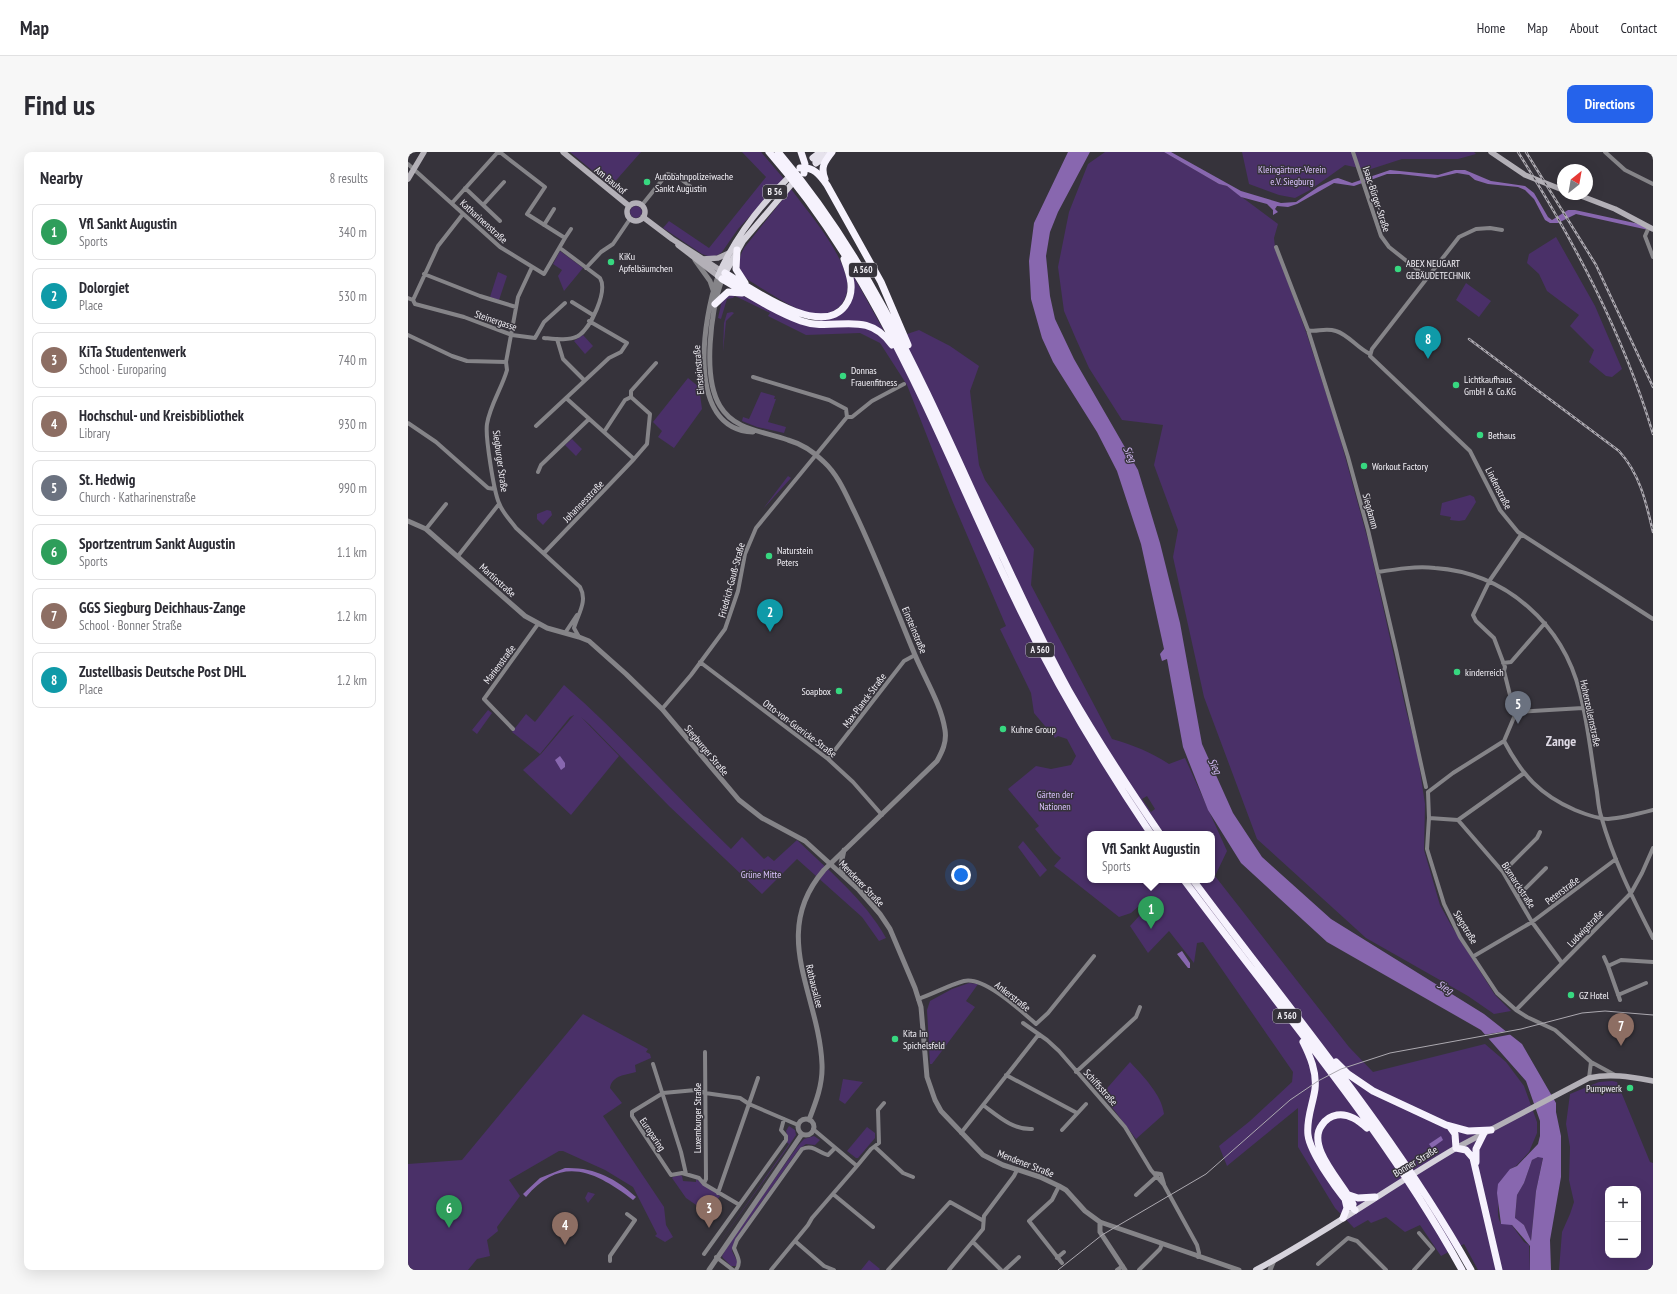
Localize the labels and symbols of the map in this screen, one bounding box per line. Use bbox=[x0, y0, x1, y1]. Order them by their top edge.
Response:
park label: Kleingärtner-Verein e.V. Siegburg bbox=[1258, 163, 1326, 188]
street label: Am Bauhof bbox=[592, 164, 630, 198]
north arrow bbox=[1557, 164, 1593, 200]
street label: Isaac-Bürger-Straße bbox=[1360, 165, 1393, 234]
place label: Autobahnpolizeiwache Sankt Augustin bbox=[655, 170, 733, 195]
marker: Autobahnpolizeiwache Sankt Augustin bbox=[642, 177, 652, 187]
road number: B 56 bbox=[763, 185, 787, 199]
street label: Katharinenstraße bbox=[457, 197, 510, 246]
place label: KiKu Apfelbäumchen bbox=[619, 250, 673, 275]
marker: KiKu Apfelbäumchen bbox=[606, 257, 616, 267]
place label: ABEX NEUGART GEBÄUDETECHNIK bbox=[1406, 257, 1471, 282]
road number: A 560 bbox=[849, 263, 877, 277]
marker: ABEX NEUGART GEBÄUDETECHNIK bbox=[1393, 264, 1403, 274]
street label: Steinergasse bbox=[473, 307, 519, 334]
pin: 8 bbox=[1415, 326, 1441, 359]
street label: Einsteinstraße bbox=[690, 345, 707, 395]
place label: Donnas Frauenfitness bbox=[851, 364, 898, 389]
marker: Donnas Frauenfitness bbox=[838, 371, 848, 381]
place label: Lichtkaufhaus GmbH & Co.KG bbox=[1464, 373, 1516, 398]
marker: Lichtkaufhaus GmbH & Co.KG bbox=[1451, 380, 1461, 390]
street label: Siegburger Straße bbox=[490, 429, 511, 493]
place label: Bethaus bbox=[1488, 429, 1516, 442]
marker: Bethaus bbox=[1475, 430, 1485, 440]
water label: Sieg bbox=[1120, 444, 1140, 465]
place label: Workout Factory bbox=[1372, 460, 1428, 473]
marker: Workout Factory bbox=[1359, 461, 1369, 471]
street label: Lindenstraße bbox=[1482, 465, 1515, 511]
street label: Johannesstraße bbox=[559, 478, 607, 526]
street label: Siegdamm bbox=[1360, 492, 1381, 530]
street label: Friedrich-Gauß-Straße bbox=[715, 541, 748, 619]
place label: Naturstein Peters bbox=[777, 544, 813, 569]
marker: Naturstein Peters bbox=[764, 551, 774, 561]
street label: Martinstraße bbox=[477, 561, 519, 600]
pin: 2 bbox=[757, 599, 783, 632]
street label: Einsteinstraße bbox=[899, 605, 930, 656]
street label: Marienstraße bbox=[480, 642, 518, 686]
road number: A 560 bbox=[1026, 643, 1054, 657]
place label: kinderreich bbox=[1465, 666, 1504, 679]
marker: kinderreich bbox=[1452, 667, 1462, 677]
street label: Max-Planck-Straße bbox=[840, 670, 889, 730]
street label: Hohenzollernstraße bbox=[1577, 678, 1604, 748]
place label: Soapbox bbox=[801, 685, 831, 698]
marker: Soapbox bbox=[834, 686, 844, 696]
pin: 5 bbox=[1505, 691, 1531, 724]
street label: Otto-von-Guericke-Straße bbox=[760, 696, 839, 760]
street label: Siegburger Straße bbox=[682, 722, 732, 778]
place label: Kuhne Group bbox=[1011, 723, 1056, 736]
marker: Kuhne Group bbox=[998, 724, 1008, 734]
district label: Zange bbox=[1546, 732, 1576, 750]
water label: Sieg bbox=[1205, 756, 1225, 778]
park label: Gärten der Nationen bbox=[1037, 788, 1073, 813]
street label: Mendener Straße bbox=[836, 857, 887, 909]
street label: Bismarckstraße bbox=[1499, 860, 1538, 911]
your location bbox=[951, 865, 971, 885]
park label: Grüne Mitte bbox=[741, 868, 781, 881]
street label: Peterstraße bbox=[1543, 873, 1582, 908]
pin: 1 bbox=[1138, 896, 1164, 929]
street label: Ludwigstraße bbox=[1564, 907, 1606, 950]
street label: Siegstraße bbox=[1451, 908, 1481, 946]
street label: Rathausallee bbox=[803, 963, 826, 1009]
water label: Sieg bbox=[1434, 977, 1457, 998]
street label: Ankerstraße bbox=[992, 978, 1033, 1014]
place label: GZ Hotel bbox=[1579, 989, 1610, 1002]
marker: GZ Hotel bbox=[1566, 990, 1576, 1000]
road number: A 560 bbox=[1273, 1009, 1301, 1023]
pin: 7 bbox=[1608, 1013, 1634, 1046]
place label: Kita Im Spichelsfeld bbox=[903, 1027, 945, 1052]
marker: Kita Im Spichelsfeld bbox=[890, 1034, 900, 1044]
street label: Schiffsstraße bbox=[1081, 1066, 1120, 1108]
place label: Pumpwerk bbox=[1586, 1082, 1622, 1095]
street label: Luxemburger Straße bbox=[691, 1083, 704, 1153]
marker: Pumpwerk bbox=[1625, 1083, 1635, 1093]
street label: Europaring bbox=[637, 1115, 669, 1154]
street label: Bonner Straße bbox=[1391, 1143, 1440, 1180]
street label: Mendener Straße bbox=[996, 1147, 1056, 1180]
pin: 6 bbox=[436, 1195, 462, 1228]
pin: 3 bbox=[696, 1195, 722, 1228]
pin: 4 bbox=[552, 1212, 578, 1245]

